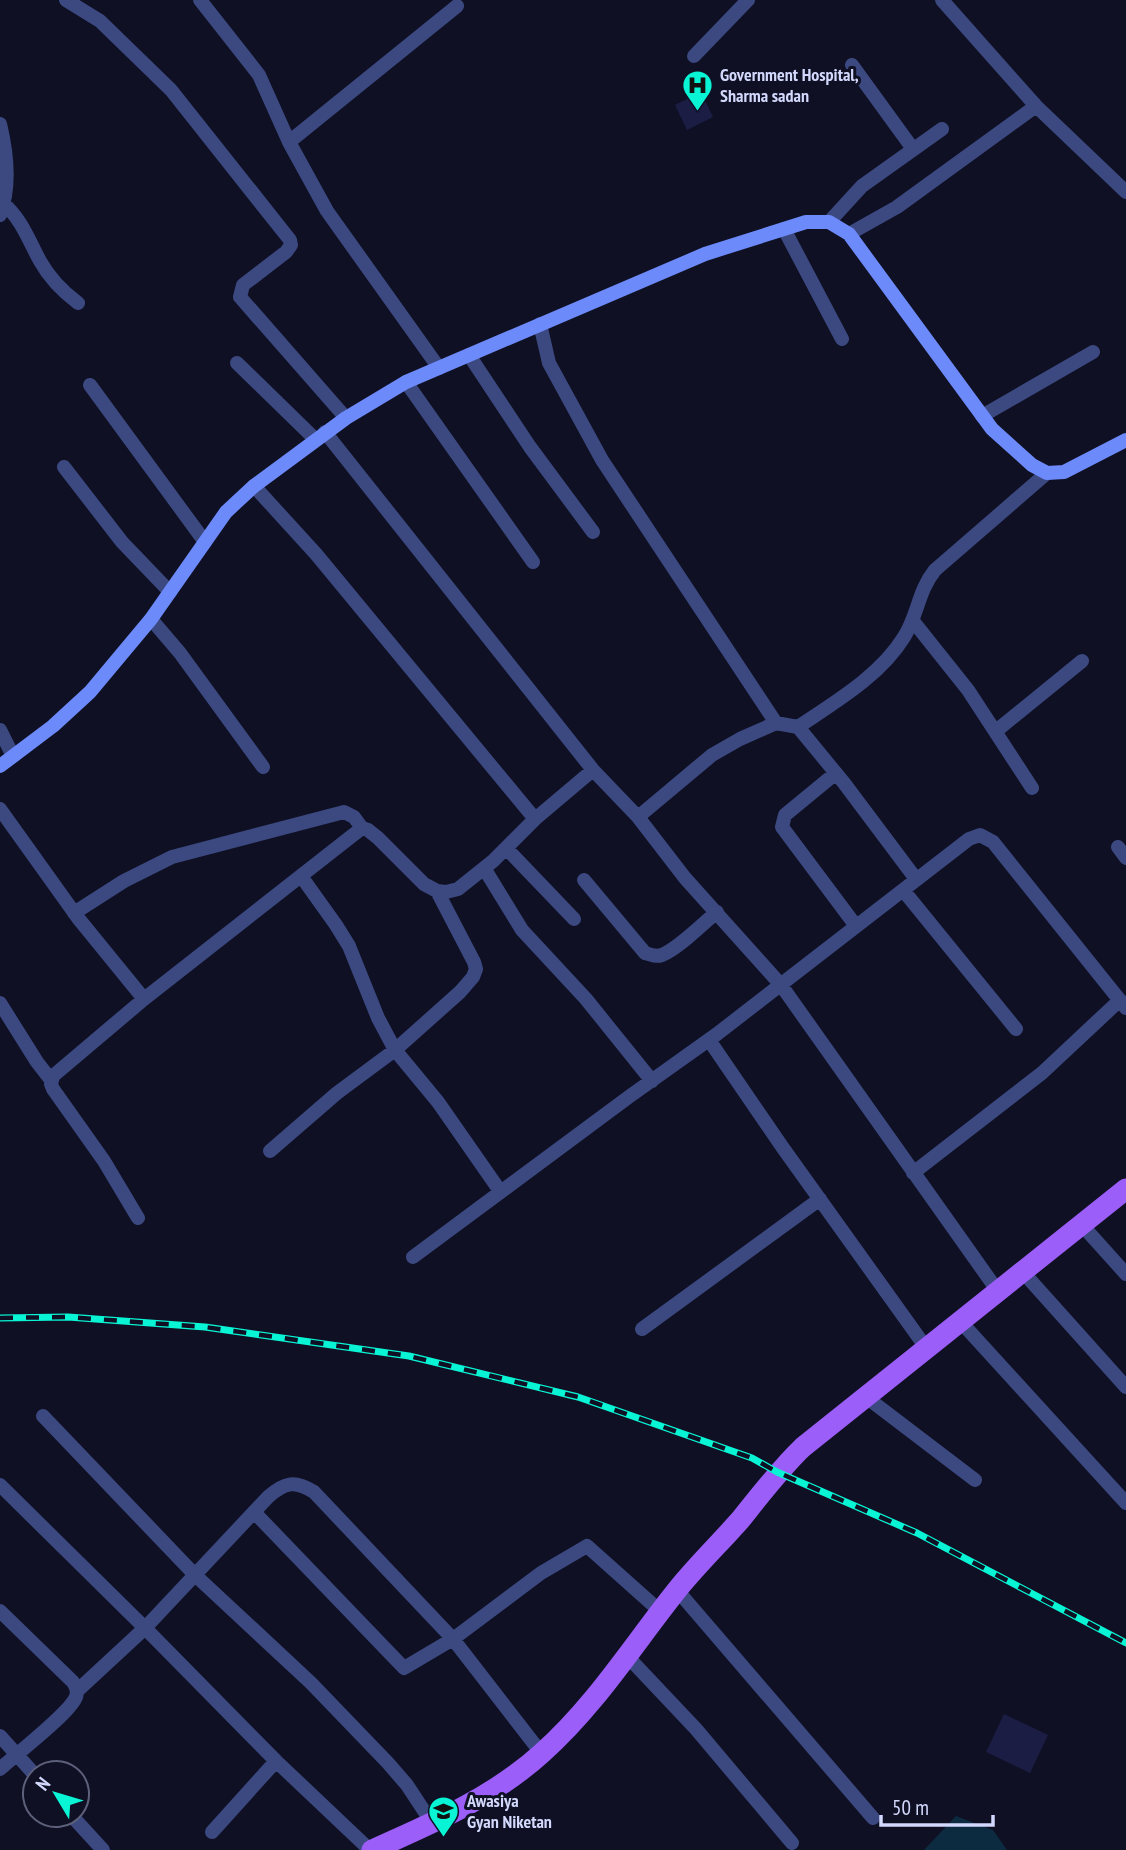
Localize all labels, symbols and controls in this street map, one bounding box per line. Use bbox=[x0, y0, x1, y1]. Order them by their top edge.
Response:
place label: Government Hospital, Sharma sadan bbox=[720, 63, 859, 107]
hospital icon: Government Hospital, Sharma sadan bbox=[680, 68, 714, 112]
north arrow bbox=[21, 1759, 91, 1829]
text: N bbox=[30, 1772, 55, 1795]
scale bar bbox=[881, 1784, 993, 1828]
place label: Awasiya Gyan Niketan bbox=[466, 1789, 552, 1833]
school or university icon: Awasiya Gyan Niketan bbox=[427, 1794, 461, 1838]
text: 50 m bbox=[892, 1794, 929, 1821]

